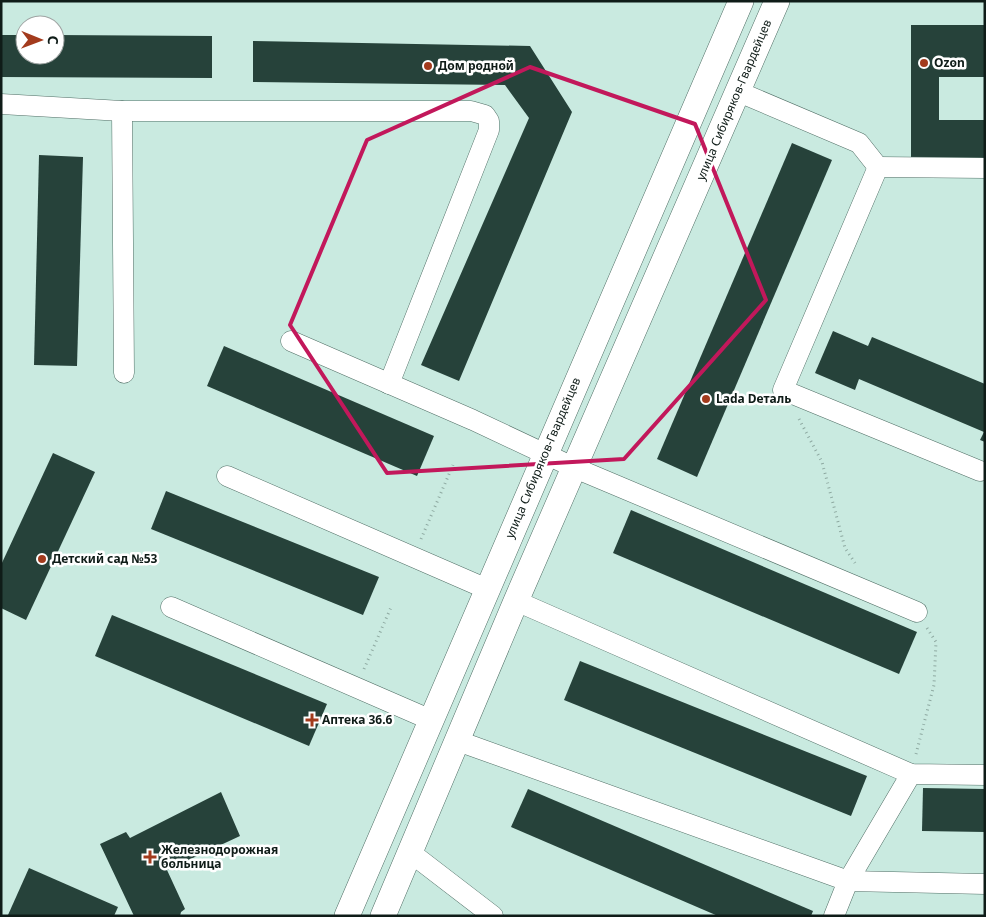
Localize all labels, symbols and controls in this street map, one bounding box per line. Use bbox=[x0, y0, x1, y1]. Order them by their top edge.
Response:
north arrow bbox=[15, 15, 65, 65]
street label: улица Сибиряков-Гвардейцев bbox=[692, 17, 775, 183]
text: С bbox=[44, 36, 63, 45]
place label: Ozon bbox=[934, 54, 965, 71]
place label: Дом родной bbox=[438, 57, 514, 74]
marker: Ozon bbox=[918, 57, 930, 69]
marker: Дом родной bbox=[422, 60, 434, 72]
street label: улица Сибиряков-Гвардейцев bbox=[501, 375, 584, 541]
place label: Lada Dеталь bbox=[716, 390, 791, 407]
marker: Lada Dеталь bbox=[700, 393, 712, 405]
place label: Детский сад №53 bbox=[52, 550, 158, 567]
marker: Детский сад №53 bbox=[36, 553, 48, 565]
place label: Аптека 36.6 bbox=[322, 711, 393, 728]
marker: Аптека 36.6 bbox=[306, 714, 318, 726]
place label: Железнодорожная больница bbox=[161, 841, 278, 872]
marker: Железнодорожная больница bbox=[143, 850, 157, 864]

